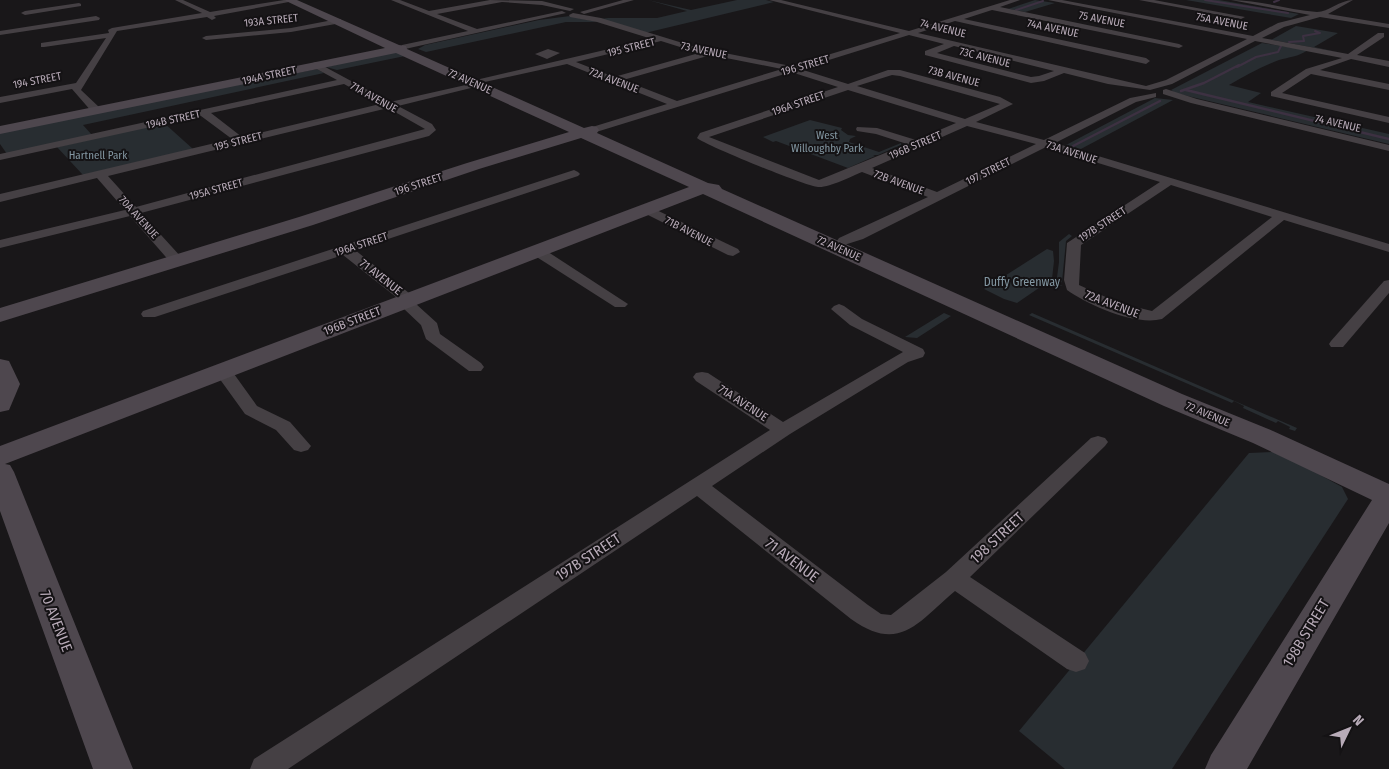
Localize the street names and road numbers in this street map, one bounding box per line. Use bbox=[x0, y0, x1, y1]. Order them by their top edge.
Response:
street label: 75 AVENUE bbox=[1078, 9, 1126, 30]
street label: 75A AVENUE bbox=[1195, 10, 1249, 33]
street label: 193A STREET bbox=[243, 11, 300, 30]
street label: 74 AVENUE bbox=[919, 17, 967, 40]
street label: 74A AVENUE bbox=[1026, 17, 1080, 40]
street label: 195 STREET bbox=[606, 35, 657, 60]
street label: 73 AVENUE bbox=[680, 39, 728, 62]
street label: 73C AVENUE bbox=[958, 45, 1012, 70]
street label: 196 STREET bbox=[780, 52, 832, 79]
street label: 194A STREET bbox=[241, 63, 298, 88]
street label: 73B AVENUE bbox=[927, 63, 981, 90]
street label: 72A AVENUE bbox=[587, 65, 641, 96]
street label: 72 AVENUE bbox=[446, 66, 494, 97]
street label: 194 STREET bbox=[12, 69, 63, 92]
street label: 71A AVENUE bbox=[348, 79, 400, 116]
street label: 196A STREET bbox=[770, 88, 827, 119]
street label: 194B STREET bbox=[145, 107, 202, 132]
street label: 74 AVENUE bbox=[1314, 112, 1362, 135]
street label: 196B STREET bbox=[887, 128, 944, 162]
street label: 195 STREET bbox=[213, 129, 264, 154]
street label: 73A AVENUE bbox=[1045, 138, 1099, 167]
street label: 197 STREET bbox=[964, 155, 1014, 188]
street label: 72B AVENUE bbox=[872, 167, 926, 198]
street label: 196 STREET bbox=[393, 170, 445, 198]
street label: 195A STREET bbox=[188, 176, 245, 203]
street label: 70A AVENUE bbox=[116, 193, 161, 241]
street label: 197B STREET bbox=[1076, 204, 1129, 245]
street label: 71B AVENUE bbox=[663, 214, 715, 249]
street label: 196A STREET bbox=[333, 229, 390, 259]
street label: 72 AVENUE bbox=[815, 233, 863, 264]
street label: 71 AVENUE bbox=[357, 256, 405, 298]
street label: 72A AVENUE bbox=[1083, 287, 1141, 321]
street label: 196B STREET bbox=[321, 303, 383, 338]
street label: 71A AVENUE bbox=[716, 382, 771, 424]
street label: 72 AVENUE bbox=[1184, 399, 1232, 430]
street label: 198 STREET bbox=[966, 508, 1028, 568]
street label: 197B STREET bbox=[552, 529, 624, 585]
street label: 71 AVENUE bbox=[762, 534, 822, 586]
street label: 70 AVENUE bbox=[36, 588, 76, 654]
street label: 198B STREET bbox=[1279, 596, 1333, 670]

